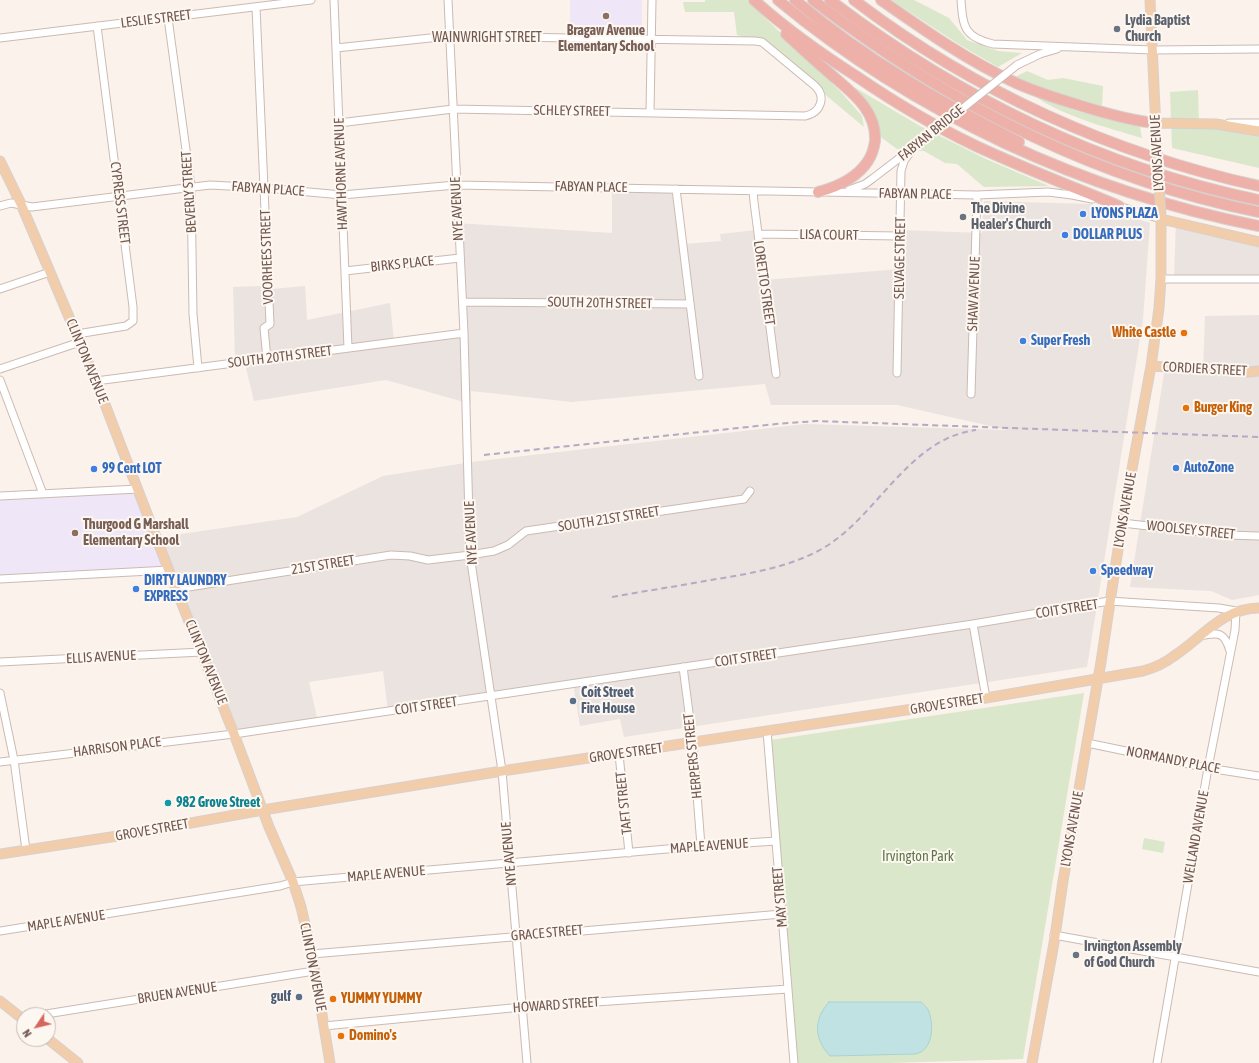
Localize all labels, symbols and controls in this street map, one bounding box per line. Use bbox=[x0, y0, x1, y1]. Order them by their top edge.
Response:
street label: LESLIE STREET bbox=[120, 6, 192, 32]
marker: Bragaw Avenue Elementary School bbox=[601, 11, 611, 21]
place label: Lydia Baptist Church bbox=[1125, 13, 1190, 46]
place label: Bragaw Avenue Elementary School bbox=[558, 23, 654, 56]
marker: Lydia Baptist Church bbox=[1112, 24, 1122, 34]
street label: WAINWRIGHT STREET bbox=[432, 30, 542, 46]
street label: FABYAN BRIDGE bbox=[895, 101, 967, 165]
street label: SCHLEY STREET bbox=[533, 102, 611, 120]
street label: LYONS AVENUE bbox=[1147, 114, 1167, 192]
street label: HAWTHORNE AVENUE bbox=[331, 118, 351, 230]
street label: BEVERLY STREET bbox=[178, 150, 200, 234]
street label: CYPRESS STREET bbox=[107, 161, 133, 245]
street label: NYE AVENUE bbox=[447, 176, 467, 242]
street label: FABYAN PLACE bbox=[231, 178, 305, 200]
street label: FABYAN PLACE bbox=[554, 178, 628, 196]
street label: FABYAN PLACE bbox=[878, 185, 952, 203]
place label: The Divine Healer's Church bbox=[971, 201, 1051, 234]
place label: LYONS PLAZA bbox=[1091, 206, 1158, 222]
street label: VOORHEES STREET bbox=[257, 209, 277, 305]
marker: LYONS PLAZA bbox=[1078, 209, 1088, 219]
marker: The Divine Healer's Church bbox=[958, 212, 968, 222]
street label: SELVAGE STREET bbox=[891, 217, 909, 299]
street label: LISA COURT bbox=[799, 226, 859, 244]
place label: DOLLAR PLUS bbox=[1073, 227, 1142, 243]
marker: DOLLAR PLUS bbox=[1060, 230, 1070, 240]
street label: LORETTO STREET bbox=[750, 240, 778, 326]
street label: BIRKS PLACE bbox=[370, 252, 434, 276]
street label: SHAW AVENUE bbox=[964, 256, 984, 332]
street label: SOUTH 20TH STREET bbox=[547, 294, 653, 312]
street label: CLINTON AVENUE bbox=[62, 316, 112, 406]
place label: White Castle bbox=[1112, 325, 1176, 341]
marker: White Castle bbox=[1179, 328, 1189, 338]
place label: Super Fresh bbox=[1031, 333, 1090, 349]
marker: Super Fresh bbox=[1018, 336, 1028, 346]
street label: SOUTH 20TH STREET bbox=[227, 342, 333, 372]
street label: CORDIER STREET bbox=[1162, 358, 1248, 380]
place label: Burger King bbox=[1194, 400, 1252, 416]
marker: Burger King bbox=[1181, 403, 1191, 413]
place label: AutoZone bbox=[1184, 460, 1234, 476]
place label: 99 Cent LOT bbox=[102, 461, 162, 477]
marker: AutoZone bbox=[1171, 463, 1181, 473]
marker: 99 Cent LOT bbox=[89, 464, 99, 474]
street label: LYONS AVENUE bbox=[1110, 471, 1140, 549]
street label: NYE AVENUE bbox=[461, 500, 481, 566]
street label: SOUTH 21ST STREET bbox=[557, 503, 661, 535]
place label: Thurgood G Marshall Elementary School bbox=[83, 517, 189, 550]
street label: WOOLSEY STREET bbox=[1146, 517, 1236, 543]
marker: Thurgood G Marshall Elementary School bbox=[70, 528, 80, 538]
street label: 21ST STREET bbox=[290, 552, 356, 578]
place label: Speedway bbox=[1101, 563, 1153, 579]
marker: Speedway bbox=[1088, 566, 1098, 576]
place label: DIRTY LAUNDRY EXPRESS bbox=[144, 573, 226, 606]
marker: DIRTY LAUNDRY EXPRESS bbox=[131, 584, 141, 594]
street label: COIT STREET bbox=[1035, 596, 1099, 622]
street label: CLINTON AVENUE bbox=[181, 617, 231, 707]
street label: COIT STREET bbox=[714, 645, 778, 671]
street label: ELLIS AVENUE bbox=[66, 647, 136, 667]
place label: Coit Street Fire House bbox=[581, 685, 635, 718]
street label: GROVE STREET bbox=[909, 690, 985, 718]
street label: COIT STREET bbox=[394, 693, 458, 719]
marker: Coit Street Fire House bbox=[568, 696, 578, 706]
street label: HERPERS STREET bbox=[680, 712, 706, 800]
street label: HARRISON PLACE bbox=[72, 733, 162, 761]
street label: GROVE STREET bbox=[588, 740, 664, 766]
street label: NORMANDY PLACE bbox=[1125, 743, 1221, 777]
street label: TAFT STREET bbox=[612, 771, 636, 835]
street label: WELLAND AVENUE bbox=[1180, 789, 1212, 885]
street label: LYONS AVENUE bbox=[1057, 790, 1087, 868]
place label: 982 Grove Street bbox=[176, 795, 260, 811]
marker: 982 Grove Street bbox=[163, 798, 173, 808]
street label: GROVE STREET bbox=[114, 815, 190, 845]
street label: NYE AVENUE bbox=[498, 821, 520, 887]
street label: MAPLE AVENUE bbox=[669, 835, 749, 857]
park label: Irvington Park bbox=[882, 849, 954, 865]
street label: MAPLE AVENUE bbox=[346, 862, 426, 886]
street label: MAY STREET bbox=[769, 866, 791, 928]
street label: MAPLE AVENUE bbox=[26, 907, 106, 935]
street label: CLINTON AVENUE bbox=[296, 921, 330, 1013]
street label: GRACE STREET bbox=[510, 921, 584, 945]
place label: Irvington Assembly of God Church bbox=[1084, 939, 1182, 972]
marker: Irvington Assembly of God Church bbox=[1071, 950, 1081, 960]
street label: BRUEN AVENUE bbox=[136, 978, 218, 1008]
place label: gulf bbox=[271, 989, 291, 1005]
place label: YUMMY YUMMY bbox=[341, 991, 422, 1007]
marker: gulf bbox=[294, 992, 304, 1002]
marker: YUMMY YUMMY bbox=[328, 994, 338, 1004]
street label: HOWARD STREET bbox=[512, 994, 600, 1016]
north arrow bbox=[16, 1007, 56, 1047]
text: N bbox=[20, 1027, 34, 1039]
place label: Domino's bbox=[349, 1028, 397, 1044]
marker: Domino's bbox=[336, 1031, 346, 1041]

